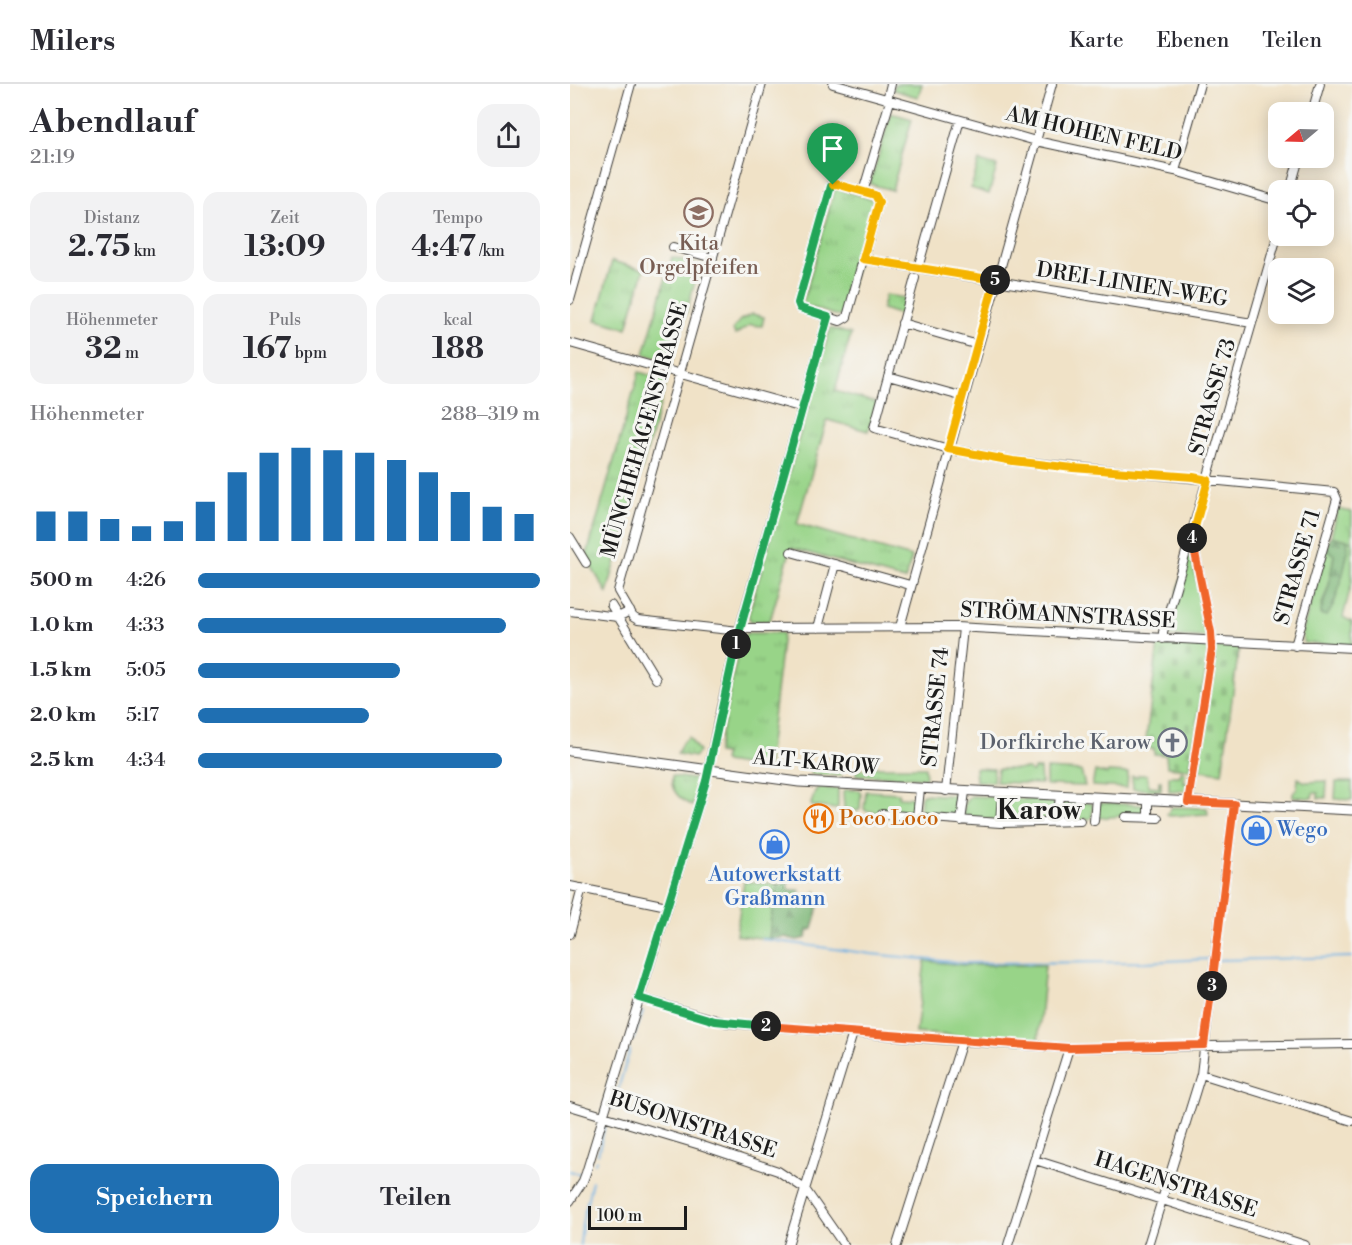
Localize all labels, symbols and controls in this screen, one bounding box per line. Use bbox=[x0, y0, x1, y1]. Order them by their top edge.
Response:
text: Milers bbox=[30, 24, 115, 59]
text: Karte bbox=[1069, 28, 1124, 54]
text: Ebenen bbox=[1157, 28, 1229, 54]
text: Teilen bbox=[1262, 28, 1322, 54]
street label: AM HOHEN FELD bbox=[1002, 101, 1185, 167]
text: Abendlauf bbox=[30, 102, 195, 143]
north arrow bbox=[1268, 102, 1334, 168]
map controls bbox=[1268, 102, 1334, 324]
button: share bbox=[477, 104, 540, 167]
pin bbox=[807, 123, 858, 185]
icon: arrive bbox=[816, 132, 849, 165]
text: 21:19 bbox=[30, 145, 75, 170]
button: locate bbox=[1268, 180, 1334, 246]
school or university icon: Kita Orgelpfeifen bbox=[683, 197, 715, 229]
text: Distanz bbox=[84, 208, 140, 228]
text: Zeit bbox=[270, 208, 300, 228]
text: Tempo bbox=[433, 208, 483, 228]
text: 2.75 bbox=[68, 228, 130, 266]
text: 13:09 bbox=[244, 228, 326, 266]
text: 4:47 bbox=[411, 228, 476, 266]
place label: Kita Orgelpfeifen bbox=[639, 231, 759, 281]
text: km bbox=[130, 241, 156, 261]
text: /km bbox=[476, 241, 505, 261]
street label: DREI-LINIEN-WEG bbox=[1034, 257, 1230, 313]
button: layers bbox=[1268, 258, 1334, 324]
pin: 5 bbox=[980, 265, 1010, 295]
text: 5 bbox=[990, 270, 1000, 290]
street label: MÜNCHEHAGENSTRASSE bbox=[594, 298, 694, 561]
text: Höhenmeter bbox=[66, 310, 158, 330]
text: Puls bbox=[269, 310, 301, 330]
text: kcal bbox=[443, 310, 473, 330]
text: 32 bbox=[85, 330, 122, 368]
text: 167 bbox=[243, 330, 291, 368]
text: 188 bbox=[432, 330, 484, 368]
street label: STRASSE 73 bbox=[1184, 336, 1242, 458]
text: m bbox=[122, 343, 139, 363]
text: bpm bbox=[291, 343, 327, 363]
text: Höhenmeter bbox=[30, 402, 144, 427]
text: 288–319 m bbox=[441, 402, 540, 427]
street label: STRASSE 71 bbox=[1269, 506, 1327, 628]
pin: 4 bbox=[1177, 523, 1207, 553]
text: 4 bbox=[1187, 528, 1197, 548]
text: 500 m bbox=[30, 568, 93, 593]
text: 4:26 bbox=[126, 568, 166, 593]
street label: STRÖMANNSTRASSE bbox=[960, 595, 1176, 635]
text: 1.0 km bbox=[30, 613, 94, 638]
text: 4:33 bbox=[126, 613, 165, 638]
pin: 1 bbox=[721, 629, 751, 659]
text: 1 bbox=[732, 634, 740, 654]
street label: STRASSE 74 bbox=[917, 646, 955, 768]
text: 1.5 km bbox=[30, 658, 91, 683]
text: 5:05 bbox=[126, 658, 166, 683]
text: 2.0 km bbox=[30, 703, 96, 728]
text: 5:17 bbox=[126, 703, 159, 728]
church icon: Dorfkirche Karow bbox=[1156, 727, 1188, 759]
place label: Dorfkirche Karow bbox=[980, 730, 1152, 756]
street label: ALT-KAROW bbox=[751, 744, 881, 782]
text: 2.5 km bbox=[30, 748, 94, 773]
text: 4:34 bbox=[126, 748, 166, 773]
district label: Karow bbox=[997, 794, 1083, 828]
restaurant icon: Poco Loco bbox=[802, 803, 834, 835]
place label: Poco Loco bbox=[839, 806, 939, 832]
shop icon: Wego bbox=[1240, 814, 1272, 846]
place label: Wego bbox=[1276, 817, 1328, 843]
shop icon: Autowerkstatt Graßmann bbox=[759, 828, 791, 860]
place label: Autowerkstatt Graßmann bbox=[707, 862, 842, 912]
pin: 3 bbox=[1197, 971, 1227, 1001]
text: 3 bbox=[1207, 976, 1217, 996]
pin: 2 bbox=[751, 1011, 781, 1041]
text: 2 bbox=[761, 1016, 771, 1036]
street label: BUSONISTRASSE bbox=[605, 1085, 780, 1164]
street label: HAGENSTRASSE bbox=[1091, 1146, 1261, 1224]
button: Speichern bbox=[30, 1164, 279, 1233]
button: Teilen bbox=[291, 1164, 540, 1233]
scale bar bbox=[588, 1203, 687, 1230]
text: 100 m bbox=[597, 1206, 642, 1226]

